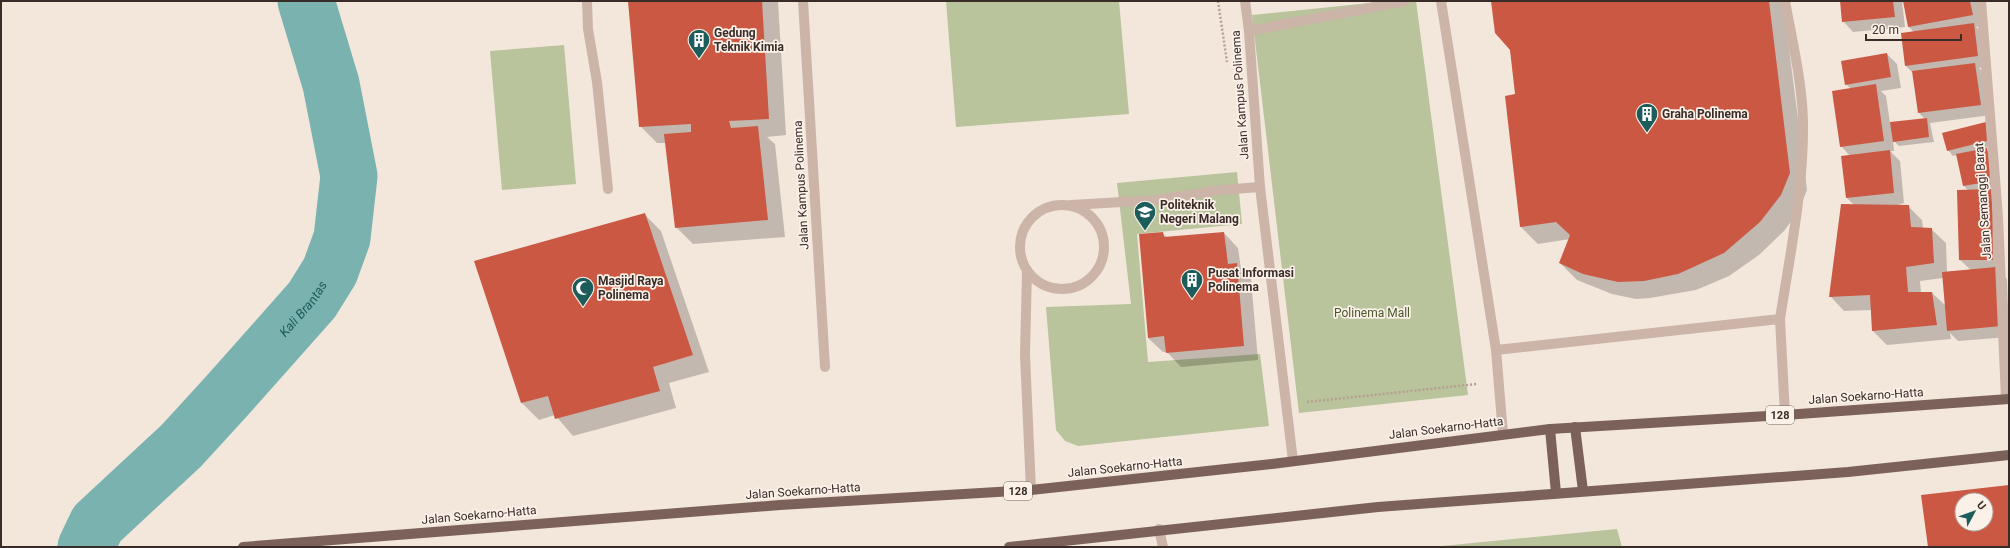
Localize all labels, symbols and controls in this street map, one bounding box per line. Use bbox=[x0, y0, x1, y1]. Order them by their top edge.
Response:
scale bar bbox=[1866, 16, 1961, 42]
text: 20 m bbox=[1872, 23, 1899, 37]
place label: Gedung Teknik Kimia bbox=[714, 26, 784, 54]
building icon: Gedung Teknik Kimia bbox=[686, 27, 712, 60]
street label: Jalan Kampus Polinema bbox=[1228, 30, 1252, 160]
building icon: Graha Polinema bbox=[1634, 101, 1660, 134]
place label: Graha Polinema bbox=[1662, 107, 1748, 121]
street label: Jalan Kampus Polinema bbox=[791, 120, 811, 250]
street label: Jalan Semanggi Barat bbox=[1972, 142, 1994, 260]
place label: Politeknik Negeri Malang bbox=[1160, 198, 1239, 226]
school or university icon: Politeknik Negeri Malang bbox=[1132, 199, 1158, 232]
place label: Pusat Informasi Polinema bbox=[1208, 266, 1294, 294]
building icon: Pusat Informasi Polinema bbox=[1179, 267, 1205, 300]
place label: Masjid Raya Polinema bbox=[598, 274, 664, 302]
mosque icon: Masjid Raya Polinema bbox=[570, 275, 596, 308]
water label: Kali Brantas bbox=[276, 277, 330, 339]
park label: Polinema Mall bbox=[1334, 306, 1410, 320]
street label: Jalan Soekarno-Hatta bbox=[1808, 385, 1924, 407]
road number: 128 bbox=[1766, 406, 1794, 424]
street label: Jalan Soekarno-Hatta bbox=[1388, 414, 1504, 442]
street label: Jalan Soekarno-Hatta bbox=[1067, 454, 1183, 480]
street label: Jalan Soekarno-Hatta bbox=[745, 480, 861, 502]
road number: 128 bbox=[1004, 482, 1032, 500]
north arrow bbox=[1954, 492, 1994, 532]
text: U bbox=[1974, 499, 1988, 513]
street label: Jalan Soekarno-Hatta bbox=[421, 503, 537, 527]

